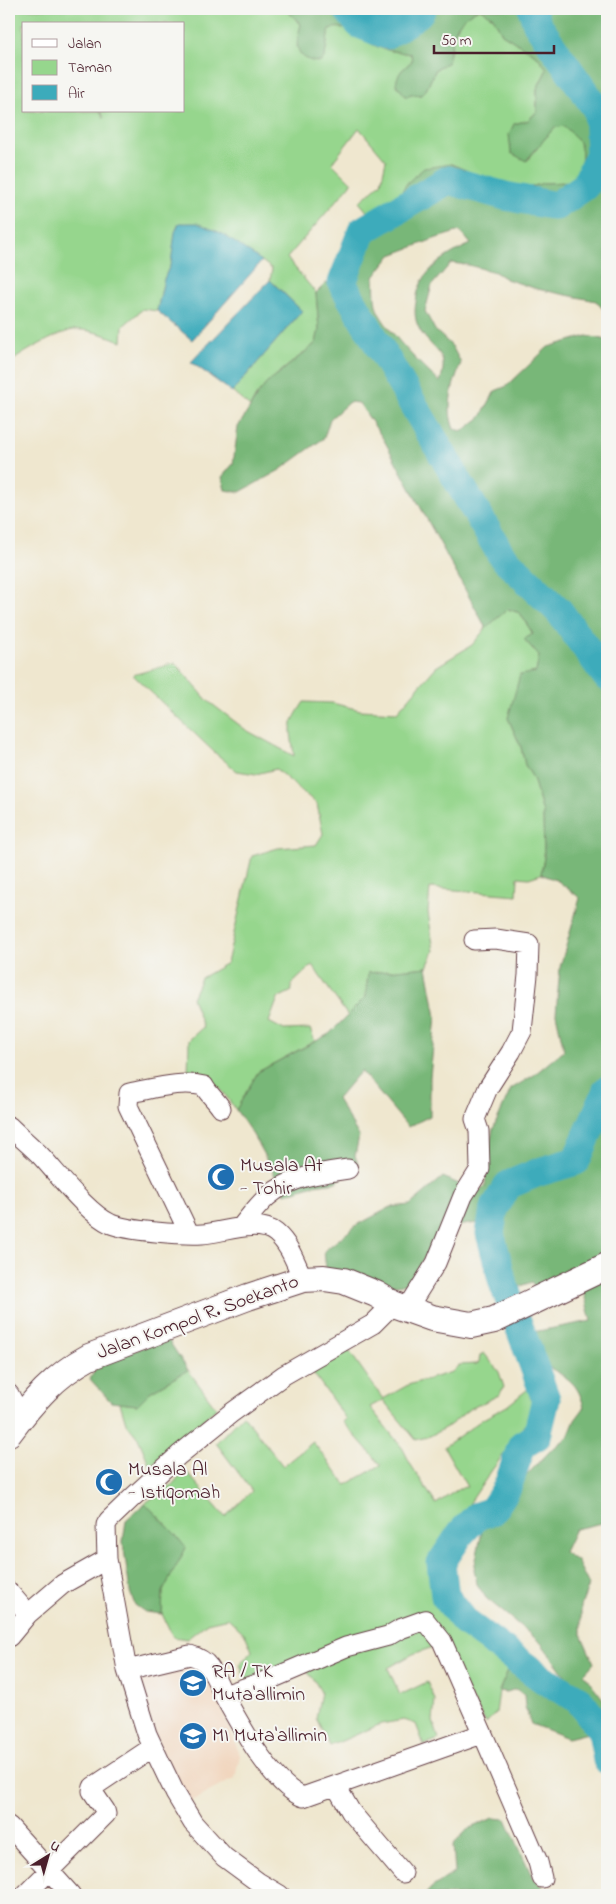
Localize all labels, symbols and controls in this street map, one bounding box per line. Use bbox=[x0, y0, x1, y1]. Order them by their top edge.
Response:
legend bbox=[22, 22, 185, 112]
scale bar bbox=[434, 22, 554, 54]
text: 50 m bbox=[441, 30, 472, 52]
text: Jalan bbox=[68, 33, 101, 55]
text: Taman bbox=[68, 57, 112, 79]
text: Air bbox=[68, 83, 85, 105]
place label: Musala At - Tohir bbox=[240, 1152, 323, 1204]
mosque icon: Musala At - Tohir bbox=[206, 1162, 236, 1192]
street label: Jalan Kompol R. Soekanto bbox=[93, 1268, 303, 1368]
place label: Musala Al - Istiqomah bbox=[128, 1456, 220, 1508]
mosque icon: Musala Al - Istiqomah bbox=[94, 1467, 124, 1497]
place label: RA / TK Muta'allimin bbox=[212, 1658, 305, 1710]
school or university icon: RA / TK Muta'allimin bbox=[178, 1668, 208, 1698]
school or university icon: MI Muta'allimin bbox=[178, 1721, 208, 1751]
place label: MI Muta'allimin bbox=[212, 1722, 327, 1751]
north arrow bbox=[22, 1832, 72, 1882]
text: U bbox=[45, 1836, 65, 1858]

